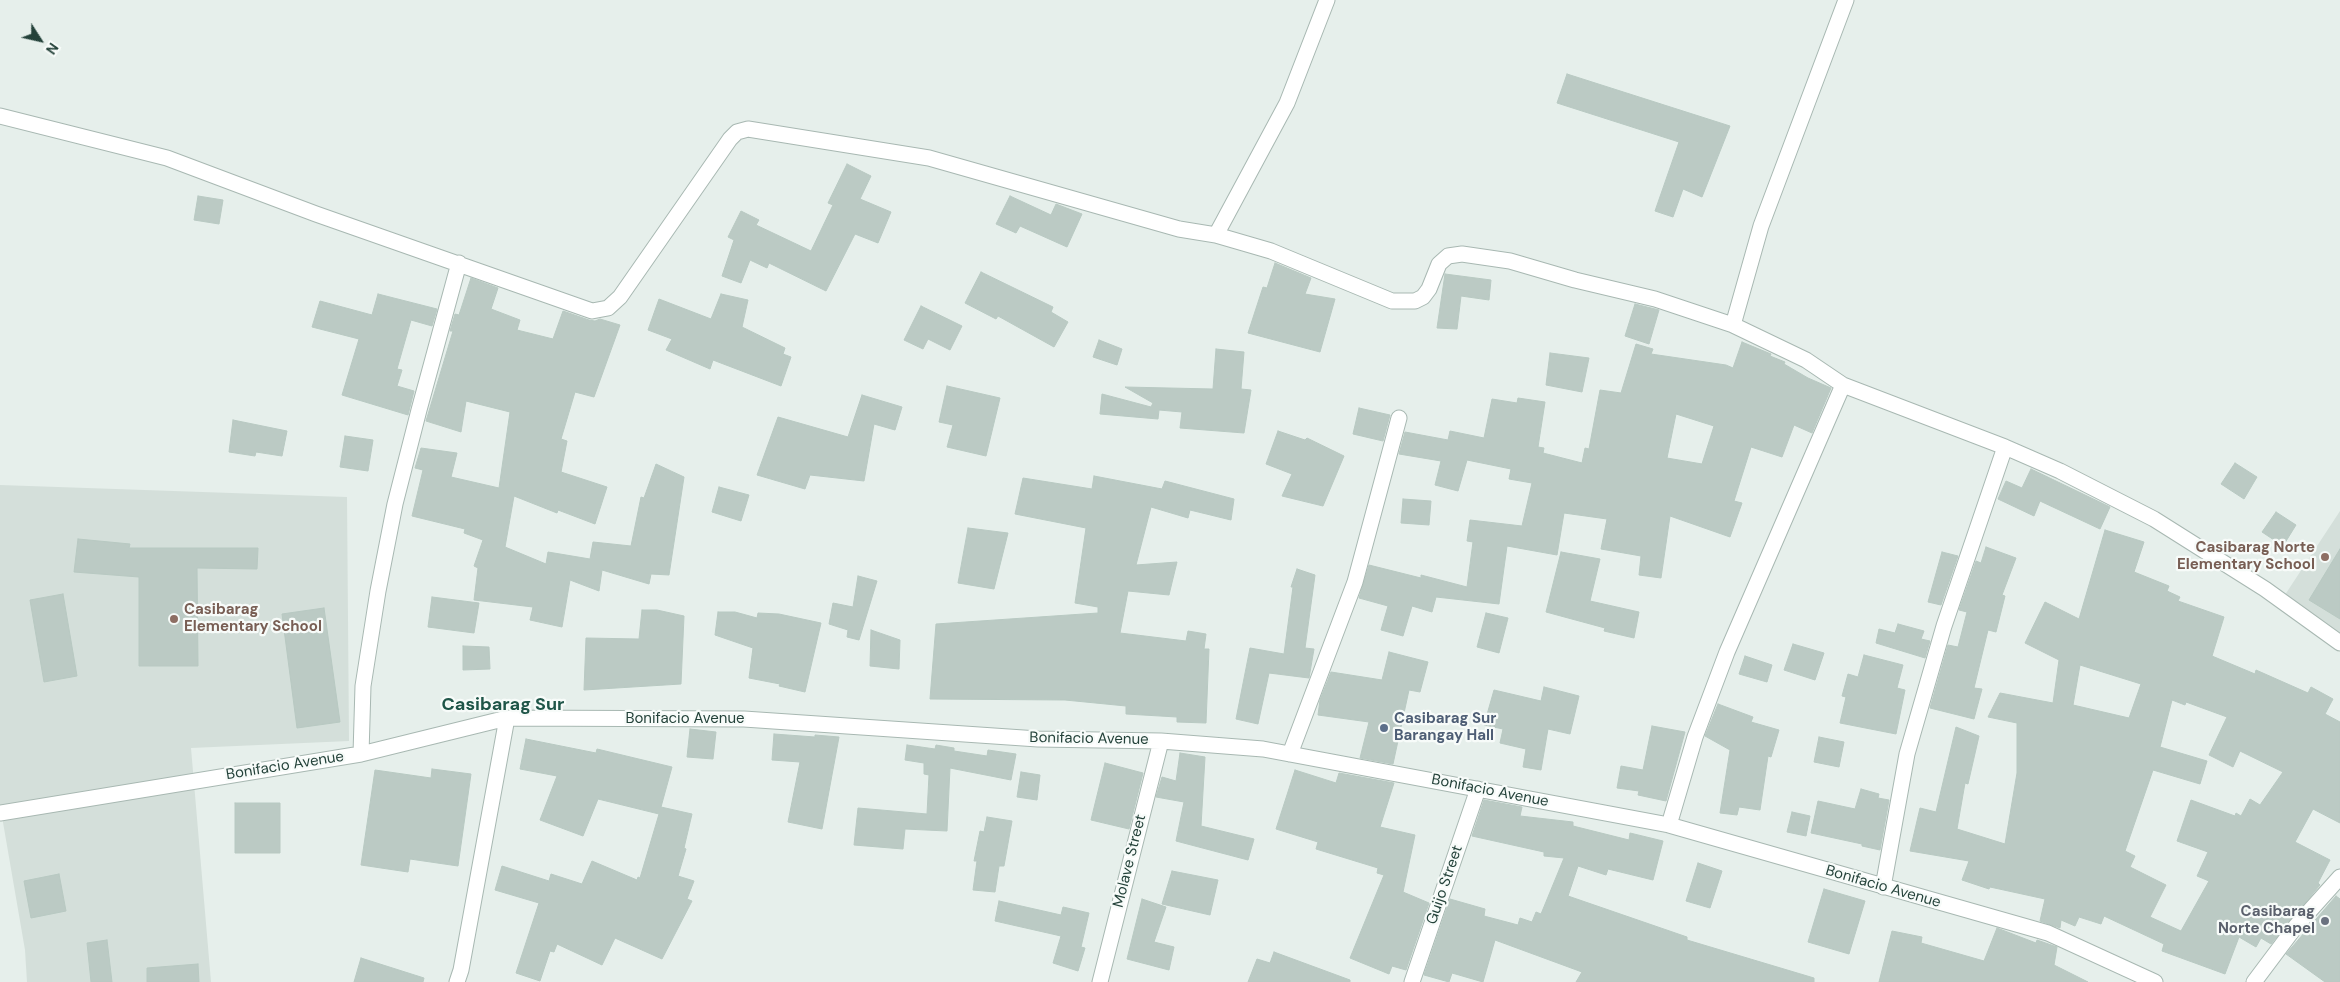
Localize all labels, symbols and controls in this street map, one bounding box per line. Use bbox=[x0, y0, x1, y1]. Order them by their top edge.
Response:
north arrow bbox=[15, 15, 65, 65]
text: N bbox=[42, 39, 63, 58]
place label: Casibarag Norte Elementary School bbox=[2177, 539, 2315, 574]
marker: Casibarag Norte Elementary School bbox=[2319, 551, 2331, 563]
place label: Casibarag Elementary School bbox=[184, 601, 322, 636]
marker: Casibarag Elementary School bbox=[168, 613, 180, 625]
district label: Casibarag Sur bbox=[442, 694, 564, 716]
street label: Bonifacio Avenue bbox=[625, 710, 745, 728]
place label: Casibarag Sur Barangay Hall bbox=[1394, 710, 1496, 745]
marker: Casibarag Sur Barangay Hall bbox=[1378, 722, 1390, 734]
street label: Bonifacio Avenue bbox=[1029, 729, 1149, 749]
street label: Bonifacio Avenue bbox=[225, 748, 345, 784]
street label: Bonifacio Avenue bbox=[1430, 771, 1550, 811]
street label: Molave Street bbox=[1110, 813, 1150, 909]
street label: Guijo Street bbox=[1423, 843, 1467, 927]
street label: Bonifacio Avenue bbox=[1823, 862, 1943, 912]
place label: Casibarag Norte Chapel bbox=[2218, 903, 2315, 938]
marker: Casibarag Norte Chapel bbox=[2319, 915, 2331, 927]

